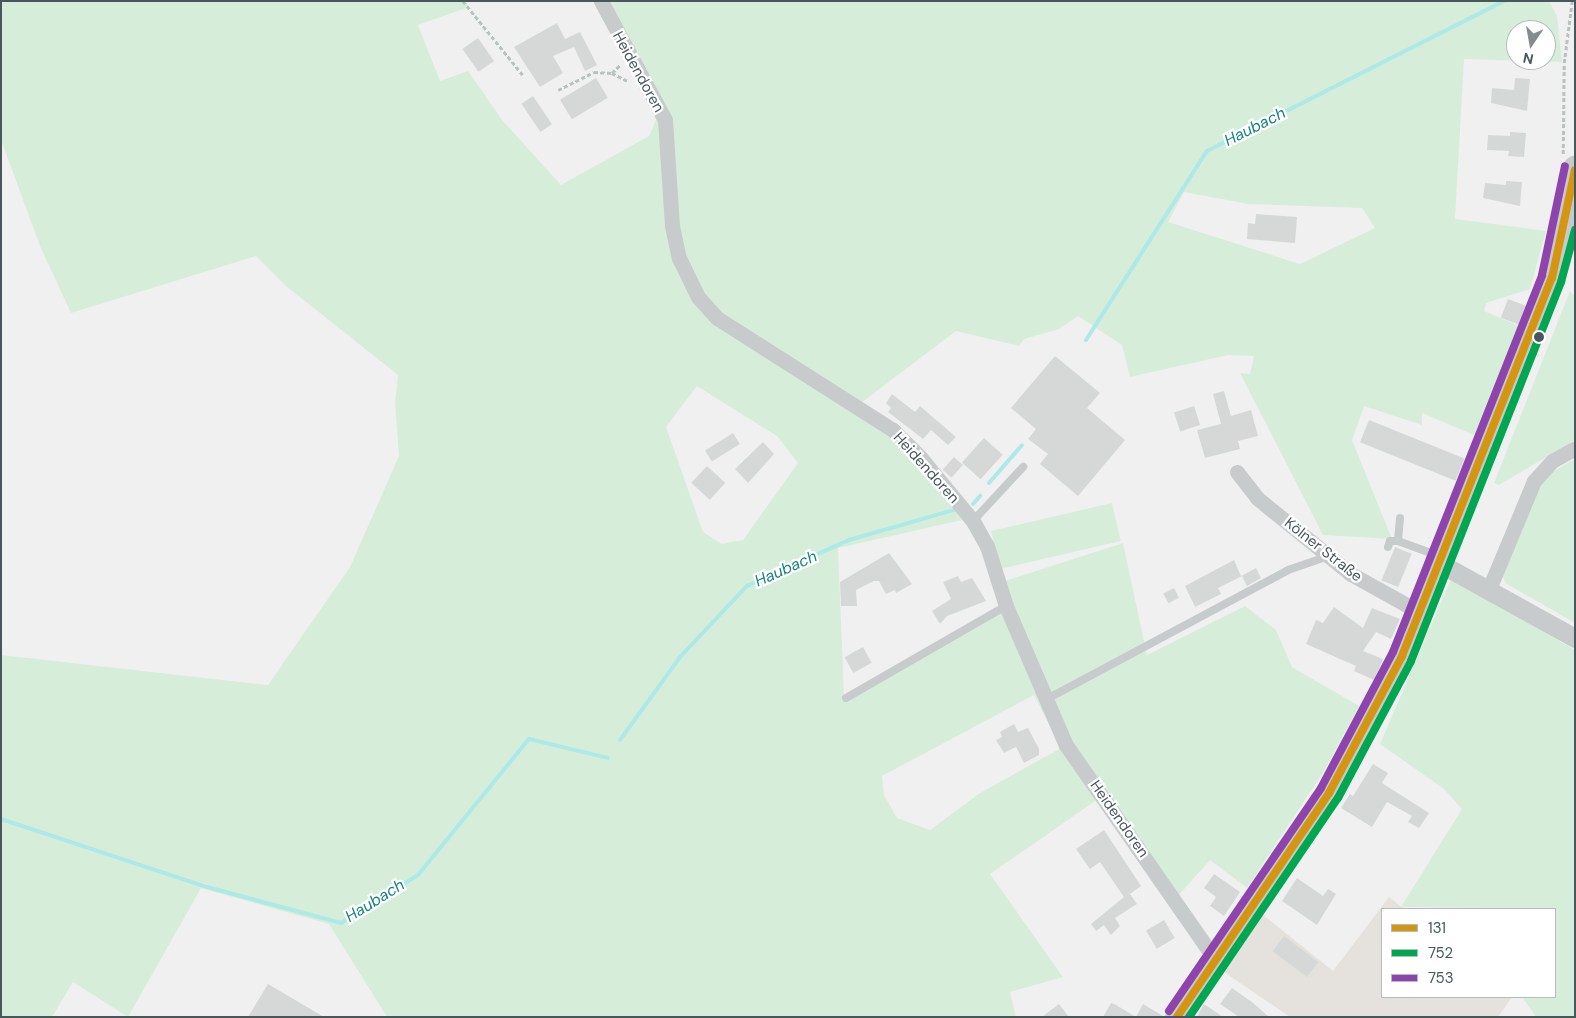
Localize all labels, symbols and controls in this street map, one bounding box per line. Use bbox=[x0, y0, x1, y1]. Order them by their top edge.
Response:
north arrow bbox=[1506, 20, 1556, 70]
street label: Heidendoren bbox=[608, 28, 668, 116]
text: N bbox=[1521, 49, 1535, 69]
water label: Haubach bbox=[1221, 103, 1289, 151]
unlabelled marker bbox=[1534, 332, 1544, 342]
street label: Heidendoren bbox=[889, 429, 963, 507]
street label: Kölner Straße bbox=[1281, 514, 1365, 586]
water label: Haubach bbox=[752, 547, 820, 591]
street label: Heidendoren bbox=[1086, 777, 1152, 861]
water label: Haubach bbox=[342, 875, 408, 927]
legend bbox=[1381, 908, 1556, 998]
text: 131 bbox=[1428, 918, 1446, 938]
text: 752 bbox=[1428, 943, 1453, 963]
text: 753 bbox=[1428, 968, 1454, 988]

